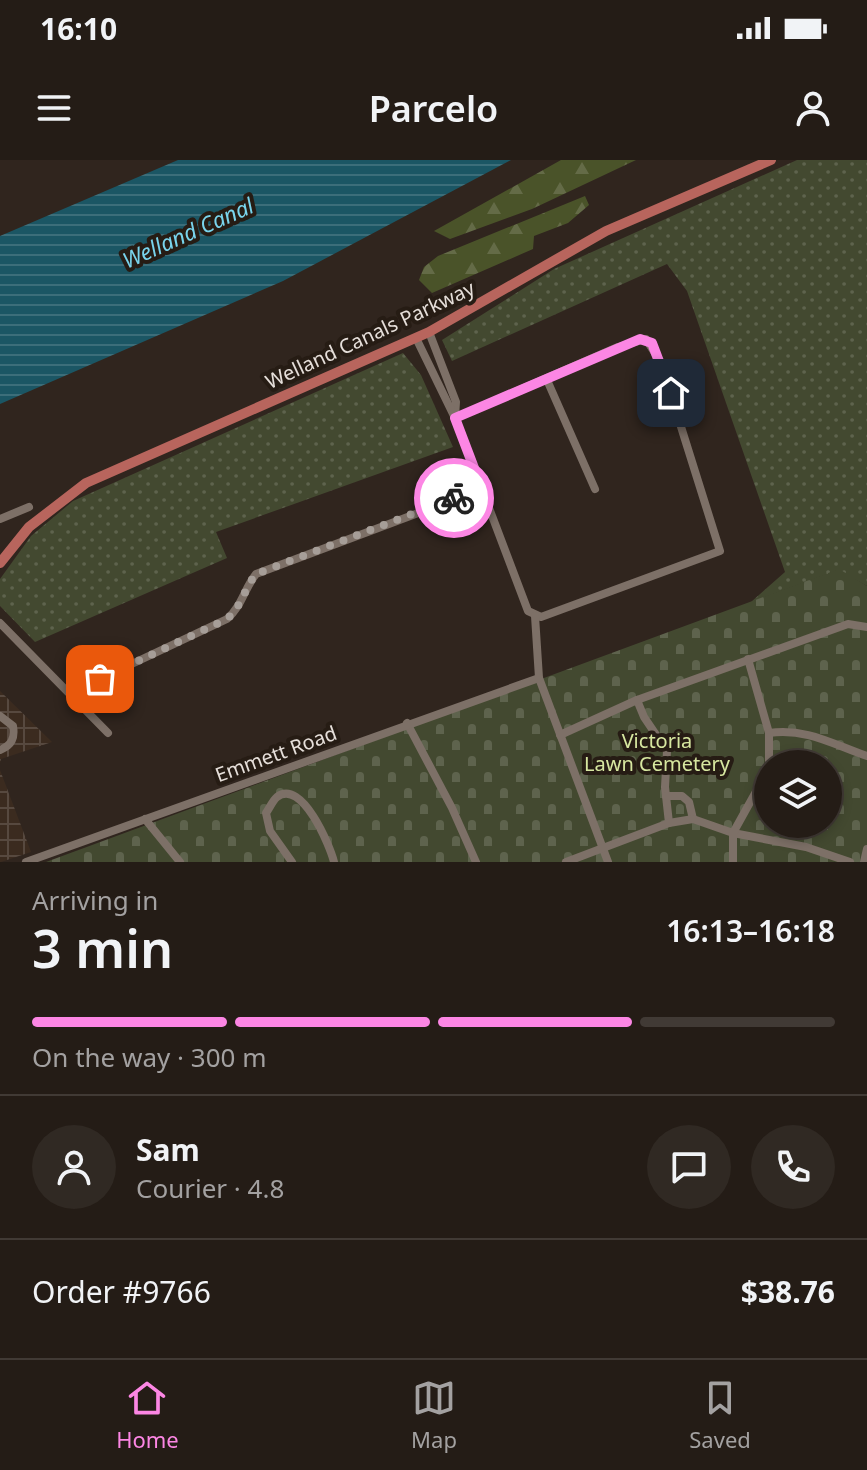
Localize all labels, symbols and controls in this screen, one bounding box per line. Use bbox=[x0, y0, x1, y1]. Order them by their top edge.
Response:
text: 16:10 bbox=[40, 8, 117, 49]
text: Parcelo bbox=[369, 84, 498, 133]
icon: menu bbox=[32, 86, 76, 130]
icon: person bbox=[791, 86, 835, 130]
water label: Welland Canal bbox=[117, 189, 259, 274]
street label: Welland Canals Parkway bbox=[261, 274, 479, 395]
pin bbox=[637, 359, 705, 427]
icon: home bbox=[649, 371, 693, 415]
courier bbox=[414, 458, 494, 538]
icon: bike bbox=[432, 476, 476, 520]
pin bbox=[66, 645, 134, 713]
icon: bag bbox=[78, 657, 122, 701]
street label: Emmett Road bbox=[211, 719, 340, 788]
park label: Victoria Lawn Cemetery bbox=[584, 727, 731, 777]
map controls bbox=[754, 750, 842, 838]
button: layers bbox=[754, 750, 842, 838]
text: Arriving in bbox=[32, 882, 158, 918]
text: 16:13–16:18 bbox=[666, 910, 835, 951]
text: 3 min bbox=[32, 912, 173, 983]
text: On the way · 300 m bbox=[32, 1039, 266, 1075]
button: person bbox=[32, 1125, 116, 1209]
button: chat bbox=[647, 1125, 731, 1209]
button: phone bbox=[751, 1125, 835, 1209]
text: Sam bbox=[136, 1129, 200, 1170]
text: Courier · 4.8 bbox=[136, 1170, 284, 1206]
text: Order #9766 bbox=[32, 1271, 211, 1312]
text: $38.76 bbox=[741, 1271, 835, 1312]
tab: Home bbox=[116, 1376, 179, 1454]
tab: Map bbox=[411, 1376, 457, 1454]
tab: Saved bbox=[689, 1376, 751, 1454]

